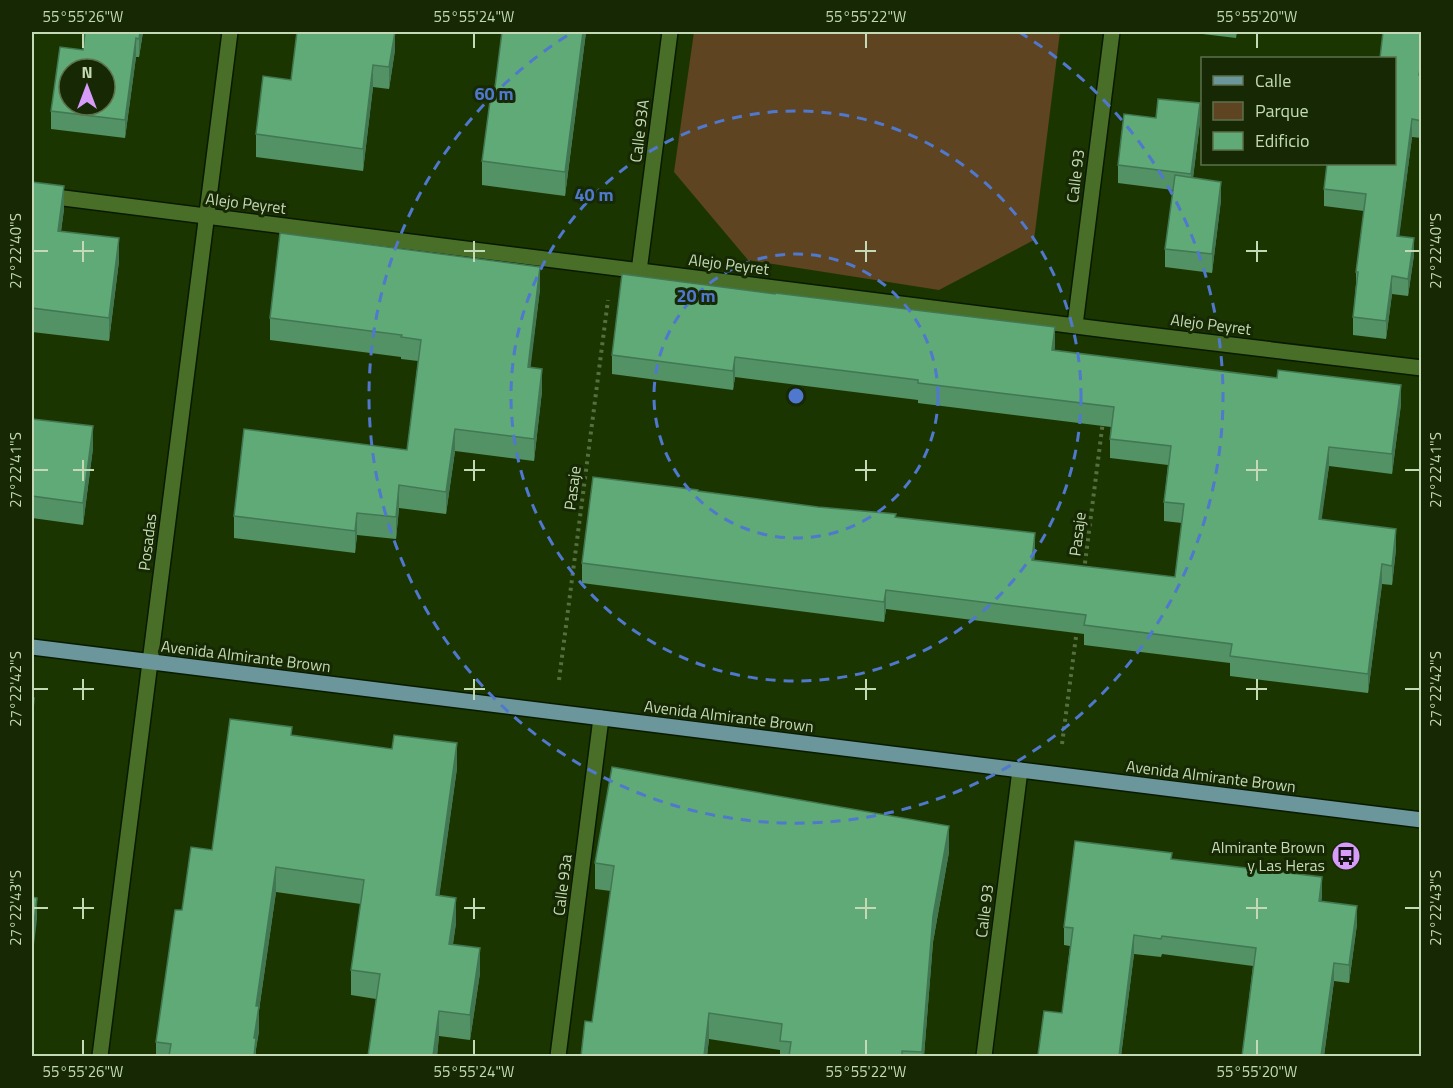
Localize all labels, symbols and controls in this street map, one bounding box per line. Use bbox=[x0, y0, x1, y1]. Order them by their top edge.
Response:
text: 55°55'26"W bbox=[43, 5, 123, 28]
text: 55°55'24"W bbox=[434, 5, 514, 28]
text: 55°55'22"W bbox=[826, 5, 906, 28]
text: 55°55'20"W bbox=[1217, 5, 1297, 28]
north arrow bbox=[57, 57, 117, 117]
legend bbox=[1201, 57, 1396, 165]
text: N bbox=[81, 60, 93, 84]
text: Calle bbox=[1255, 67, 1291, 94]
text: 60 m bbox=[474, 80, 514, 107]
text: Parque bbox=[1255, 97, 1309, 124]
street label: Calle 93A bbox=[623, 98, 655, 164]
text: Edificio bbox=[1255, 127, 1309, 154]
street label: Calle 93 bbox=[1060, 148, 1090, 204]
text: 40 m bbox=[574, 181, 614, 208]
street label: Alejo Peyret bbox=[204, 186, 288, 220]
text: 27°22'40"S bbox=[4, 213, 27, 289]
text: 27°22'40"S bbox=[1424, 213, 1447, 289]
street label: Alejo Peyret bbox=[687, 247, 771, 281]
text: 20 m bbox=[676, 282, 716, 309]
street label: Alejo Peyret bbox=[1169, 307, 1253, 341]
centre of rings bbox=[786, 386, 806, 406]
text: 27°22'41"S bbox=[4, 432, 27, 508]
text: 27°22'41"S bbox=[1424, 432, 1447, 508]
street label: Pasaje bbox=[557, 464, 587, 512]
street label: Pasaje bbox=[1062, 510, 1092, 558]
street label: Posadas bbox=[132, 512, 162, 572]
street label: Avenida Almirante Brown bbox=[160, 634, 332, 678]
text: 27°22'42"S bbox=[4, 651, 27, 727]
text: 27°22'42"S bbox=[1424, 651, 1447, 727]
street label: Avenida Almirante Brown bbox=[643, 694, 815, 738]
street label: Avenida Almirante Brown bbox=[1125, 754, 1297, 798]
place label: Almirante Brown y Las Heras bbox=[1211, 835, 1325, 877]
bus stop icon: Almirante Brown y Las Heras bbox=[1330, 840, 1362, 872]
street label: Calle 93a bbox=[546, 853, 578, 917]
text: 27°22'43"S bbox=[4, 870, 27, 946]
text: 27°22'43"S bbox=[1424, 870, 1447, 946]
street label: Calle 93 bbox=[969, 883, 999, 939]
text: 55°55'26"W bbox=[43, 1060, 123, 1083]
text: 55°55'24"W bbox=[434, 1060, 514, 1083]
text: 55°55'22"W bbox=[826, 1060, 906, 1083]
text: 55°55'20"W bbox=[1217, 1060, 1297, 1083]

